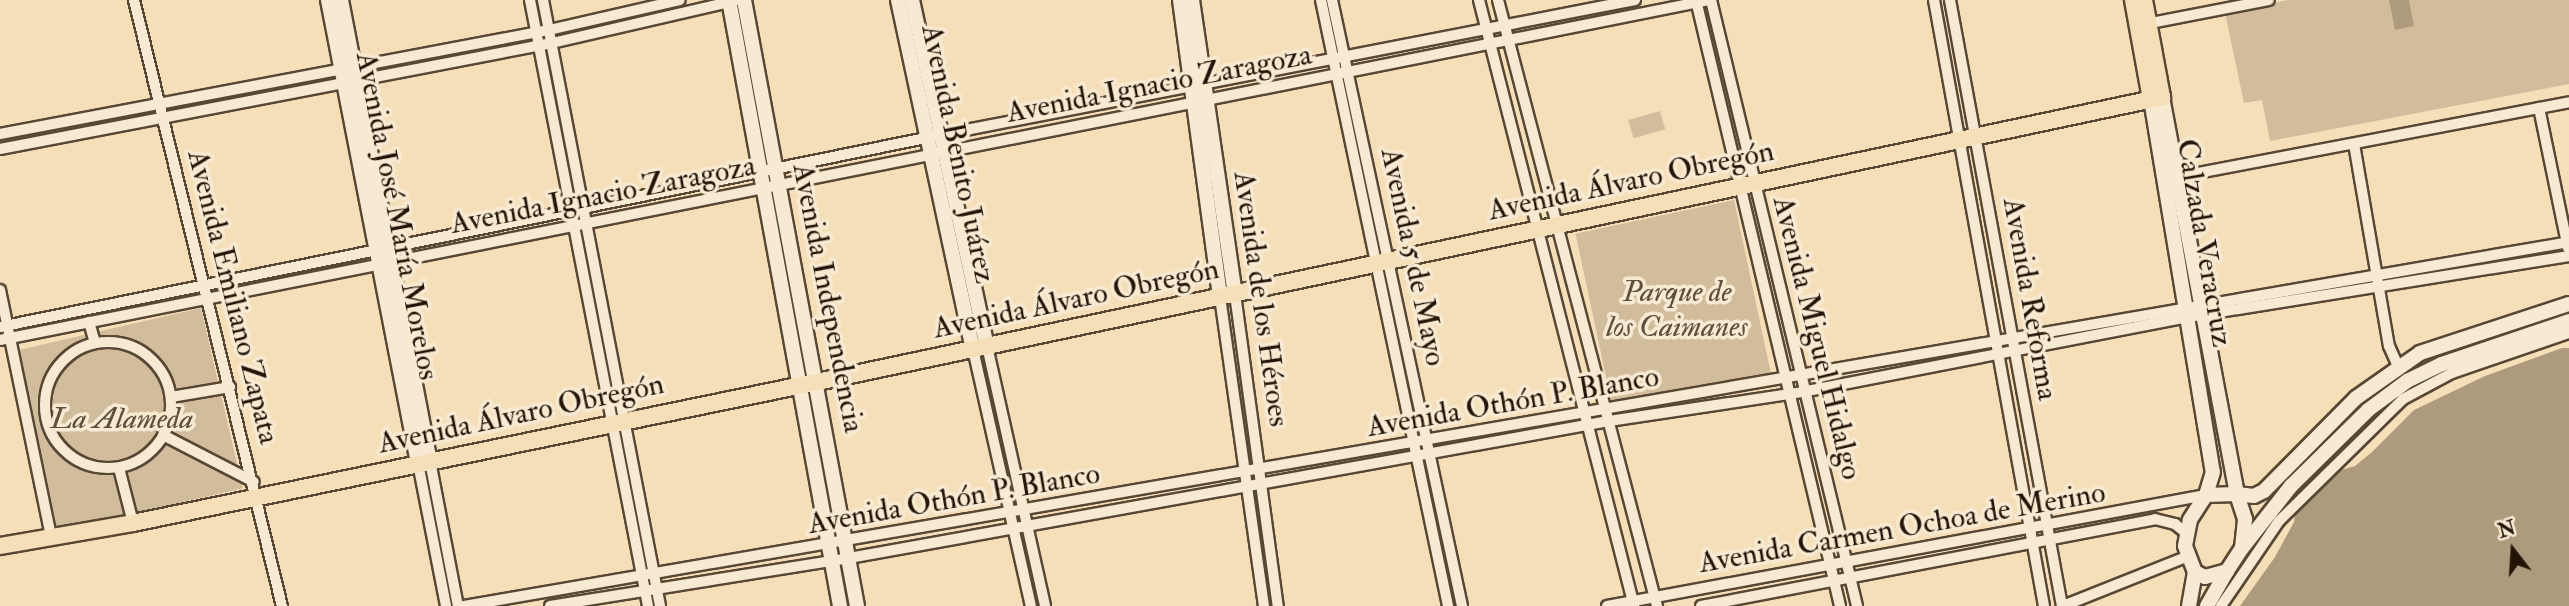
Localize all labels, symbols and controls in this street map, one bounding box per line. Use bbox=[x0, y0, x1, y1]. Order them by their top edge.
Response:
street label: Avenida Benito Juárez bbox=[913, 21, 1003, 287]
street label: Avenida Ignacio Zaragoza bbox=[1003, 37, 1315, 131]
street label: Avenida José María Morelos bbox=[348, 49, 446, 383]
street label: Avenida Álvaro Obregón bbox=[1485, 133, 1777, 229]
street label: Calzada Veracruz bbox=[2168, 136, 2240, 350]
street label: Avenida 5 de Mayo bbox=[1372, 145, 1454, 369]
street label: Avenida Emiliano Zapata bbox=[179, 146, 287, 448]
street label: Avenida Ignacio Zaragoza bbox=[447, 148, 759, 242]
street label: Avenida Independencia bbox=[784, 160, 872, 436]
street label: Avenida de los Héroes bbox=[1225, 169, 1297, 429]
street label: Avenida Miguel Hidalgo bbox=[1764, 193, 1870, 483]
street label: Avenida Reforma bbox=[1994, 195, 2066, 403]
street label: Avenida Álvaro Obregón bbox=[930, 251, 1222, 347]
park label: Parque de los Caimanes bbox=[1607, 274, 1747, 344]
street label: Avenida Othón P. Blanco bbox=[1364, 359, 1662, 445]
street label: Avenida Álvaro Obregón bbox=[375, 366, 667, 462]
park label: La Alameda bbox=[51, 401, 193, 437]
street label: Avenida Othón P. Blanco bbox=[805, 456, 1103, 542]
street label: Avenida Carmen Ochoa de Merino bbox=[1696, 474, 2108, 582]
north arrow bbox=[2478, 515, 2548, 585]
text: N bbox=[2495, 516, 2518, 544]

